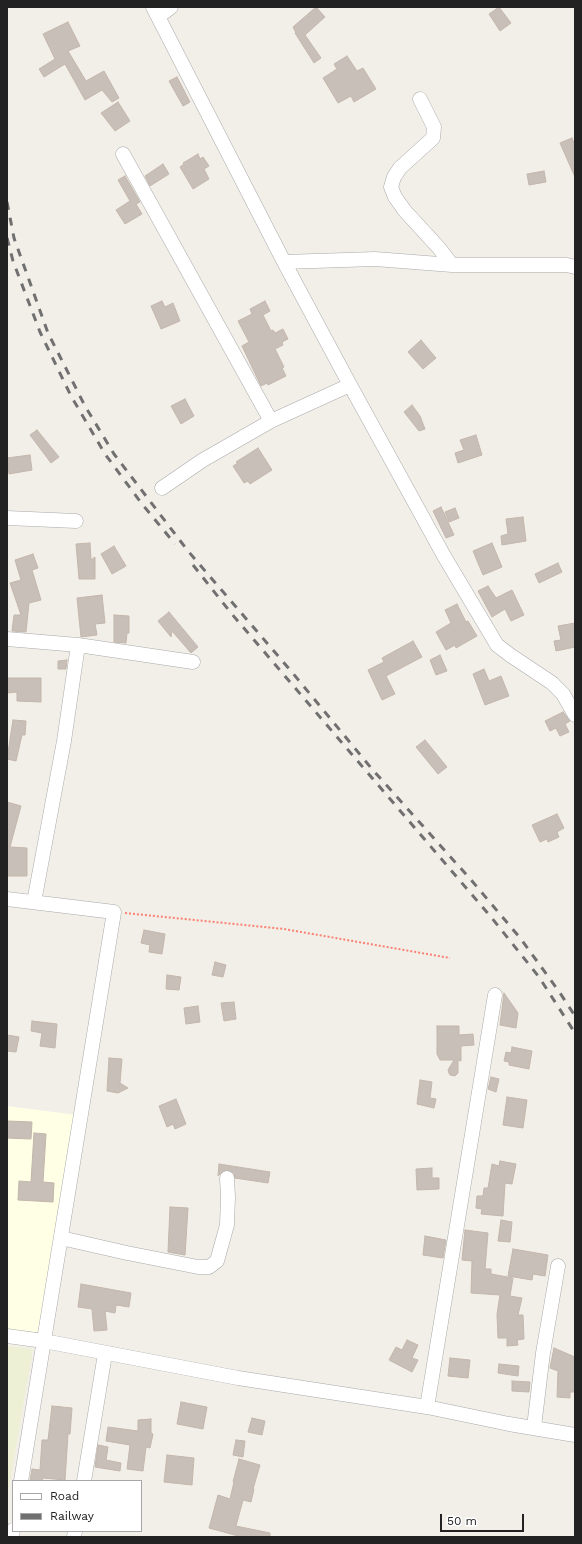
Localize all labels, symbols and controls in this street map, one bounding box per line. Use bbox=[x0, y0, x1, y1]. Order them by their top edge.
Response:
legend bbox=[12, 1480, 142, 1532]
text: Road bbox=[50, 1489, 79, 1503]
scale bar bbox=[442, 1506, 526, 1532]
text: Railway bbox=[50, 1509, 94, 1523]
text: 50 m bbox=[447, 1514, 477, 1528]

